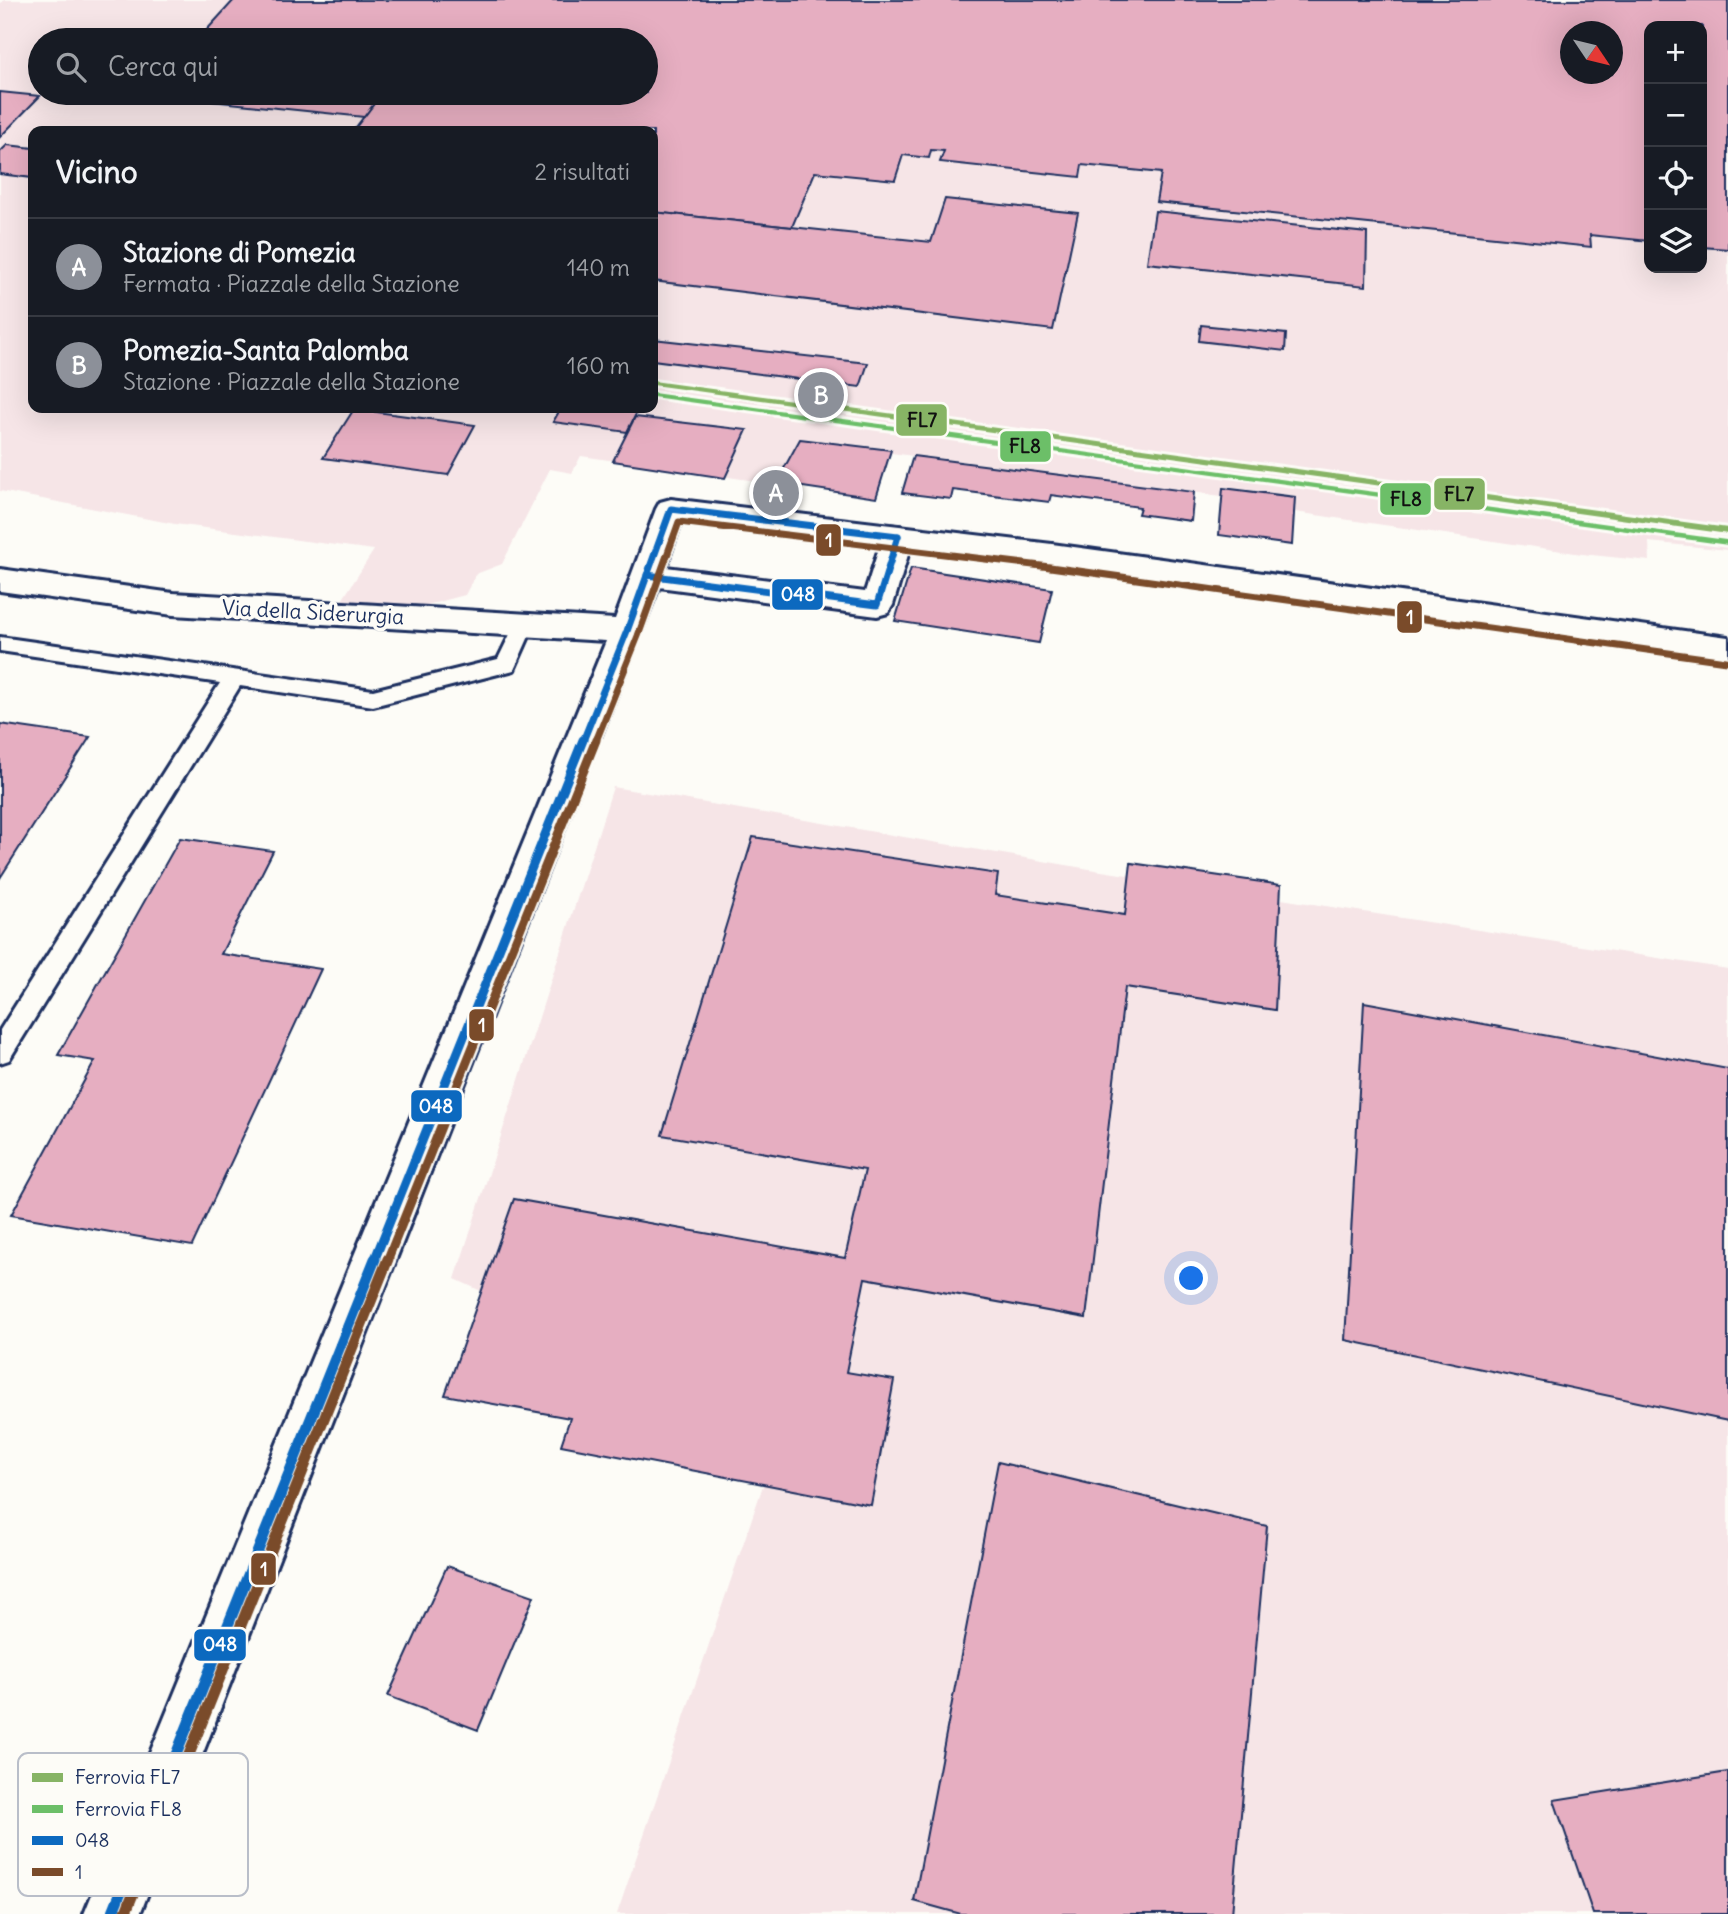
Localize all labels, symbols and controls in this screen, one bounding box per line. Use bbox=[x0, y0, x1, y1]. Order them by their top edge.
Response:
north arrow bbox=[1560, 21, 1623, 84]
map controls bbox=[1644, 21, 1707, 273]
button: + bbox=[1644, 21, 1707, 84]
search box bbox=[28, 28, 658, 105]
icon: search bbox=[52, 48, 90, 86]
text: Cerca qui bbox=[108, 50, 218, 83]
button: − bbox=[1644, 84, 1707, 147]
button: locate bbox=[1644, 147, 1707, 210]
text: Vicino bbox=[56, 153, 138, 191]
text: 2 risultati bbox=[535, 157, 630, 186]
button: layers bbox=[1644, 210, 1707, 273]
text: Stazione di Pomezia bbox=[123, 236, 356, 269]
text: A bbox=[72, 253, 86, 282]
text: 140 m bbox=[567, 253, 630, 282]
text: Fermata · Piazzale della Stazione bbox=[123, 269, 460, 298]
text: Pomezia-Santa Palomba bbox=[123, 334, 409, 367]
text: B bbox=[71, 351, 87, 380]
text: 160 m bbox=[567, 351, 630, 380]
text: Stazione · Piazzale della Stazione bbox=[123, 367, 460, 396]
pin: B bbox=[798, 369, 844, 421]
line badge: FL7 bbox=[895, 403, 948, 437]
text: FL7 bbox=[907, 408, 938, 432]
line badge: FL8 bbox=[999, 430, 1052, 463]
text: FL8 bbox=[1009, 434, 1041, 458]
pin: A bbox=[753, 467, 799, 519]
line badge: FL7 bbox=[1433, 477, 1486, 511]
line badge: FL8 bbox=[1379, 482, 1432, 516]
text: FL7 bbox=[1444, 482, 1475, 506]
text: FL8 bbox=[1390, 487, 1422, 511]
line badge: 1 bbox=[815, 523, 842, 557]
text: 1 bbox=[825, 528, 833, 552]
line badge: 048 bbox=[771, 578, 824, 611]
text: 048 bbox=[781, 582, 815, 606]
street label: Via della Siderurgia bbox=[221, 594, 405, 630]
line badge: 1 bbox=[1396, 600, 1423, 634]
text: 1 bbox=[1406, 605, 1414, 629]
line badge: 1 bbox=[468, 1008, 495, 1042]
text: 1 bbox=[478, 1013, 486, 1037]
line badge: 048 bbox=[410, 1089, 463, 1123]
text: 048 bbox=[419, 1094, 453, 1118]
your location bbox=[1174, 1261, 1208, 1295]
line badge: 1 bbox=[250, 1552, 277, 1586]
text: 1 bbox=[260, 1557, 268, 1581]
line badge: 048 bbox=[193, 1628, 247, 1662]
text: 048 bbox=[203, 1632, 237, 1656]
legend bbox=[18, 1753, 248, 1896]
text: Ferrovia FL7 bbox=[75, 1765, 180, 1789]
text: Ferrovia FL8 bbox=[75, 1797, 182, 1821]
text: 048 bbox=[75, 1828, 109, 1852]
text: 1 bbox=[75, 1860, 83, 1884]

